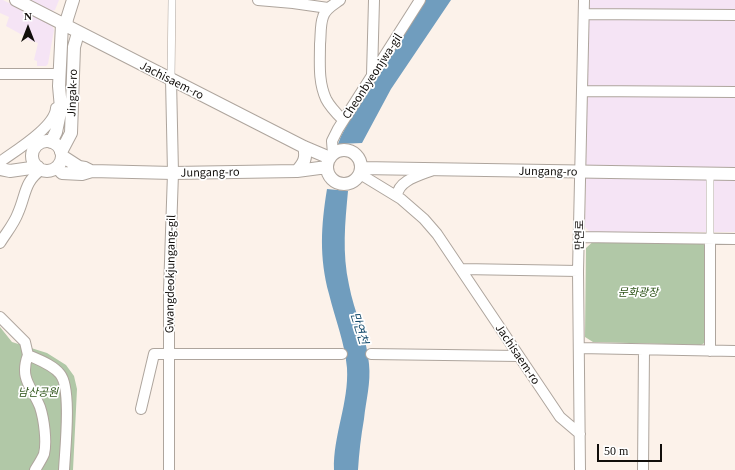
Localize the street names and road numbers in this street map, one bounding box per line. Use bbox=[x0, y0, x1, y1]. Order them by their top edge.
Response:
street label: Cheonbyeonjwa-gil bbox=[339, 31, 405, 121]
street label: Jachisaem-ro bbox=[138, 58, 206, 102]
street label: Jingak-ro bbox=[65, 69, 79, 117]
street label: Jungang-ro bbox=[518, 164, 578, 178]
street label: Jungang-ro bbox=[180, 165, 240, 179]
street label: Gwangdeokjungang-gil bbox=[162, 215, 178, 333]
street label: 만연로 bbox=[572, 220, 586, 250]
street label: Jachisaem-ro bbox=[493, 321, 543, 387]

